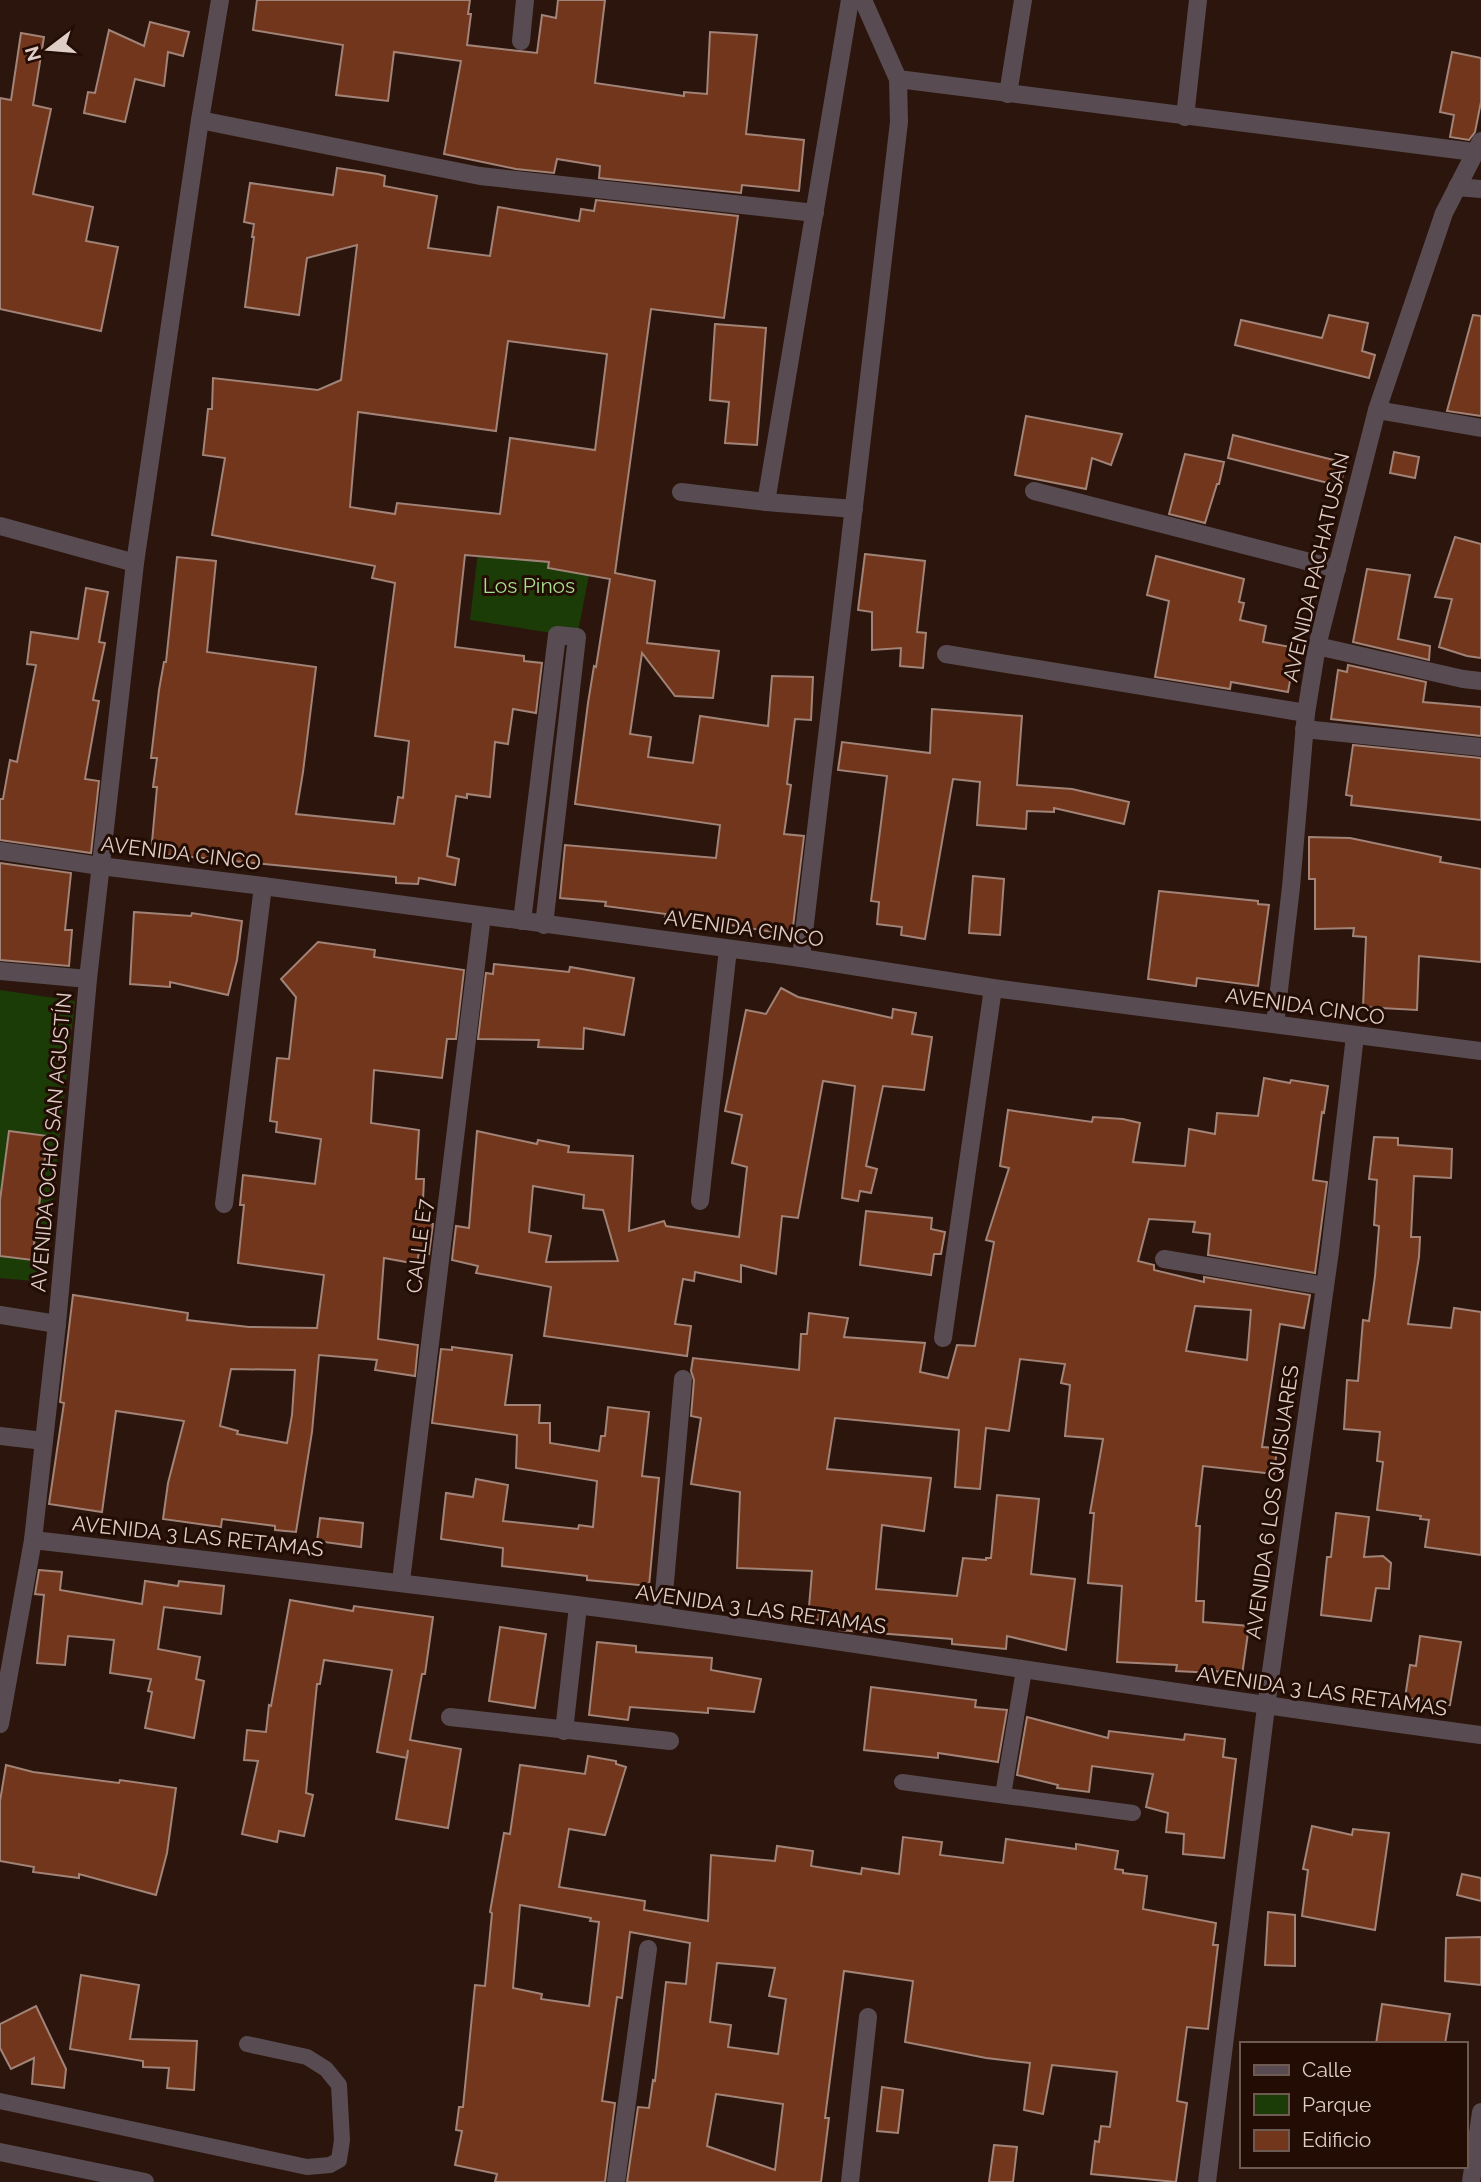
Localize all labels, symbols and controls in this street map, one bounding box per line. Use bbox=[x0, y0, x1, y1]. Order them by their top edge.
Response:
north arrow bbox=[14, 14, 84, 84]
text: N bbox=[20, 44, 45, 64]
street label: AVENIDA PACHATUSAN bbox=[1277, 450, 1355, 684]
park label: Los Pinos bbox=[483, 573, 575, 598]
street label: AVENIDA CINCO bbox=[100, 831, 262, 875]
street label: AVENIDA CINCO bbox=[663, 904, 825, 952]
street label: AVENIDA CINCO bbox=[1224, 982, 1386, 1030]
street label: AVENIDA OCHO SAN AGUSTÍN bbox=[25, 991, 77, 1293]
street label: CALLE E7 bbox=[401, 1197, 437, 1295]
street label: AVENIDA 6 LOS QUISUARES bbox=[1240, 1363, 1304, 1641]
street label: AVENIDA 3 LAS RETAMAS bbox=[71, 1510, 325, 1562]
street label: AVENIDA 3 LAS RETAMAS bbox=[634, 1579, 888, 1639]
street label: AVENIDA 3 LAS RETAMAS bbox=[1195, 1661, 1449, 1721]
legend bbox=[1240, 2042, 1467, 2168]
text: Calle bbox=[1302, 2057, 1352, 2082]
text: Parque bbox=[1302, 2092, 1371, 2117]
text: Edificio bbox=[1302, 2127, 1371, 2152]

